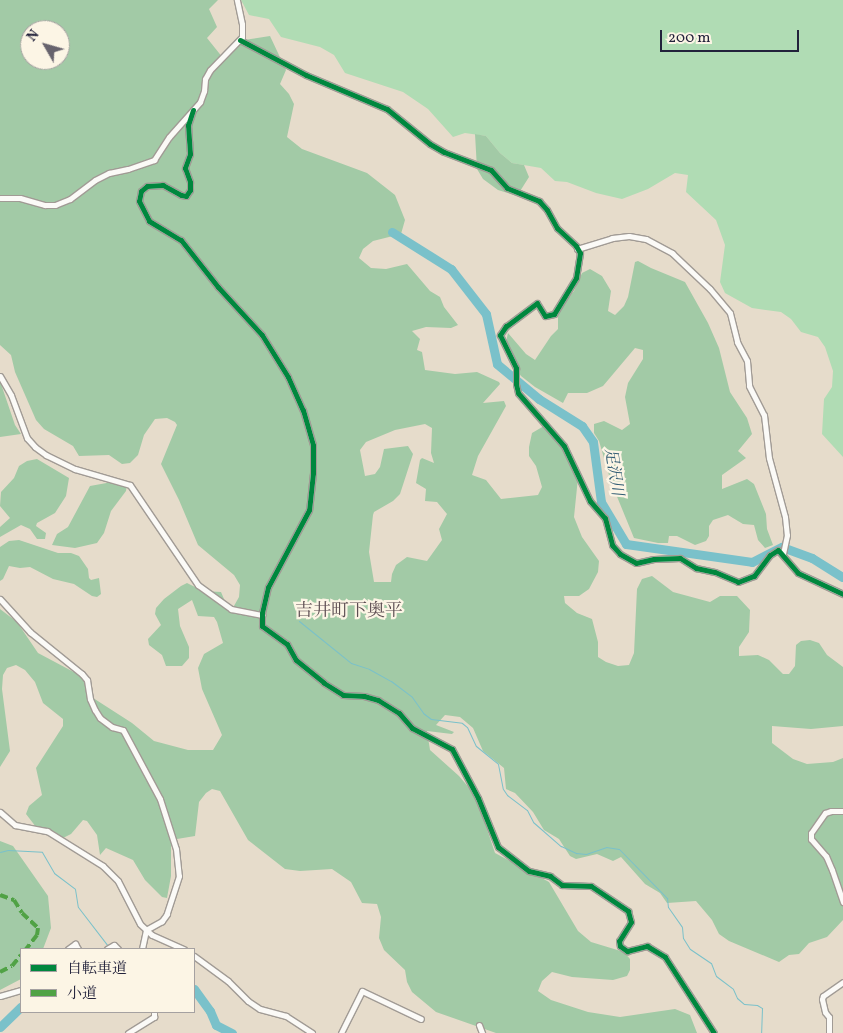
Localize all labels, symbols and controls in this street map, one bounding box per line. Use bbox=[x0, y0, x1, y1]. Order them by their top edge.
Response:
north arrow bbox=[20, 20, 70, 70]
scale bar bbox=[663, 20, 802, 52]
text: N bbox=[23, 26, 44, 46]
text: 200 m bbox=[668, 28, 711, 49]
water label: 足沢川 bbox=[600, 447, 626, 497]
district label: 吉井町下奥平 bbox=[295, 601, 403, 623]
legend bbox=[20, 948, 195, 1013]
text: 自転車道 bbox=[67, 959, 127, 980]
text: 小道 bbox=[67, 984, 97, 1005]

